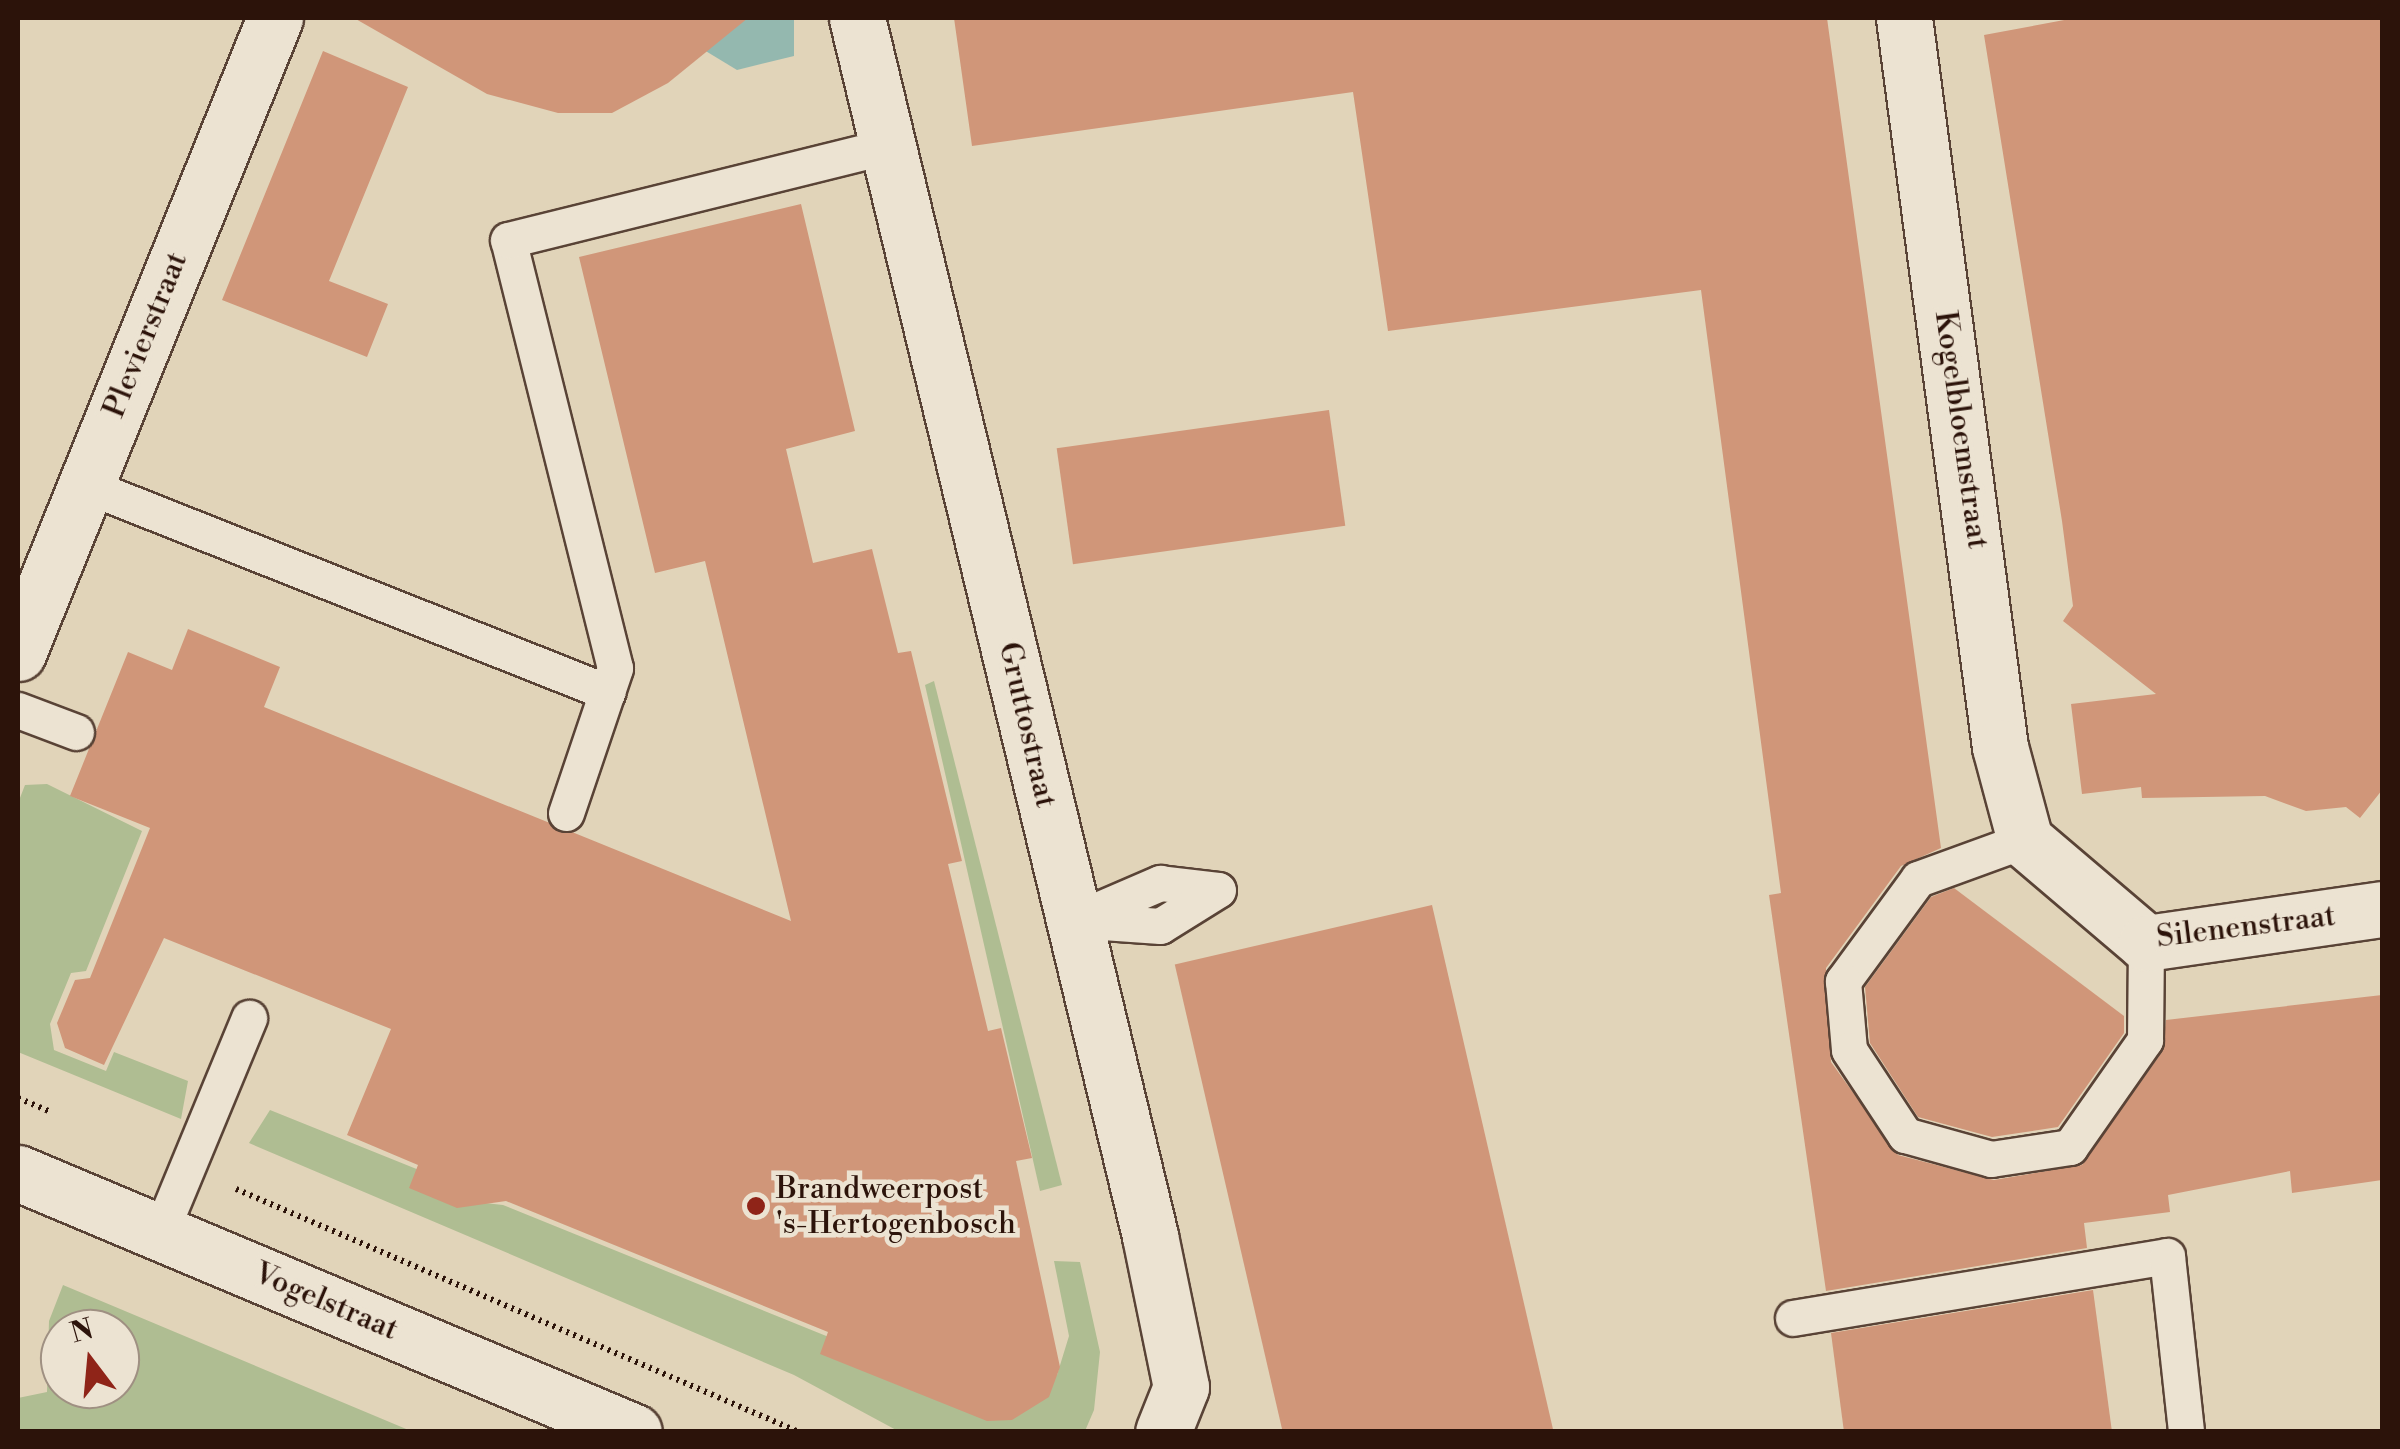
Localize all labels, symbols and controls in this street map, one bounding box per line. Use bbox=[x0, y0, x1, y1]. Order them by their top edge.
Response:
street label: Plevierstraat bbox=[96, 247, 196, 423]
street label: Kogelbloemstraat bbox=[1926, 309, 1996, 551]
street label: Gruttostraat bbox=[991, 639, 1063, 811]
street label: Silenenstraat bbox=[2155, 898, 2337, 956]
place label: Brandweerpost 's-Hertogenbosch bbox=[776, 1171, 1016, 1242]
marker: Brandweerpost 's-Hertogenbosch bbox=[745, 1195, 767, 1217]
street label: Vogelstraat bbox=[249, 1256, 403, 1348]
north arrow bbox=[40, 1309, 140, 1409]
text: N bbox=[67, 1312, 98, 1351]

